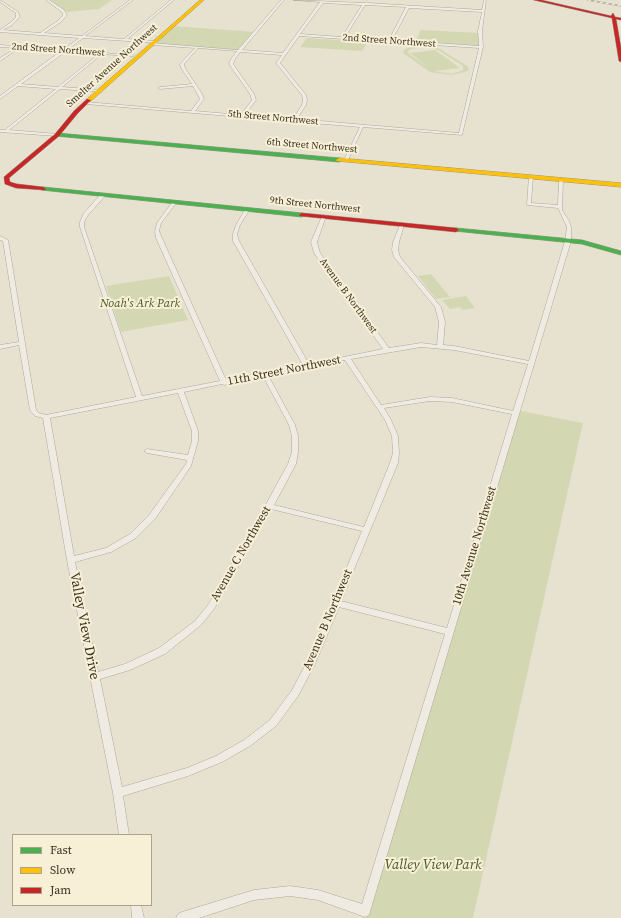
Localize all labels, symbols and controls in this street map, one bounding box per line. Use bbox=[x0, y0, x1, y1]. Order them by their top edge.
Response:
street label: Smelter Avenue Northwest bbox=[64, 22, 160, 110]
street label: 2nd Street Northwest bbox=[342, 32, 436, 50]
street label: 2nd Street Northwest bbox=[11, 41, 105, 59]
street label: 5th Street Northwest bbox=[227, 108, 319, 128]
street label: 6th Street Northwest bbox=[266, 136, 358, 156]
street label: 9th Street Northwest bbox=[269, 194, 361, 216]
street label: Avenue B Northwest bbox=[317, 256, 379, 336]
park label: Noah's Ark Park bbox=[100, 297, 180, 311]
street label: 11th Street Northwest bbox=[226, 353, 342, 389]
street label: 10th Avenue Northwest bbox=[450, 485, 500, 607]
street label: Avenue C Northwest bbox=[208, 504, 274, 604]
street label: Avenue B Northwest bbox=[300, 567, 356, 673]
street label: Valley View Drive bbox=[65, 571, 103, 681]
legend bbox=[12, 834, 152, 906]
text: Fast bbox=[50, 842, 72, 858]
park label: Valley View Park bbox=[384, 857, 482, 873]
text: Slow bbox=[50, 862, 75, 878]
text: Jam bbox=[50, 882, 71, 898]

